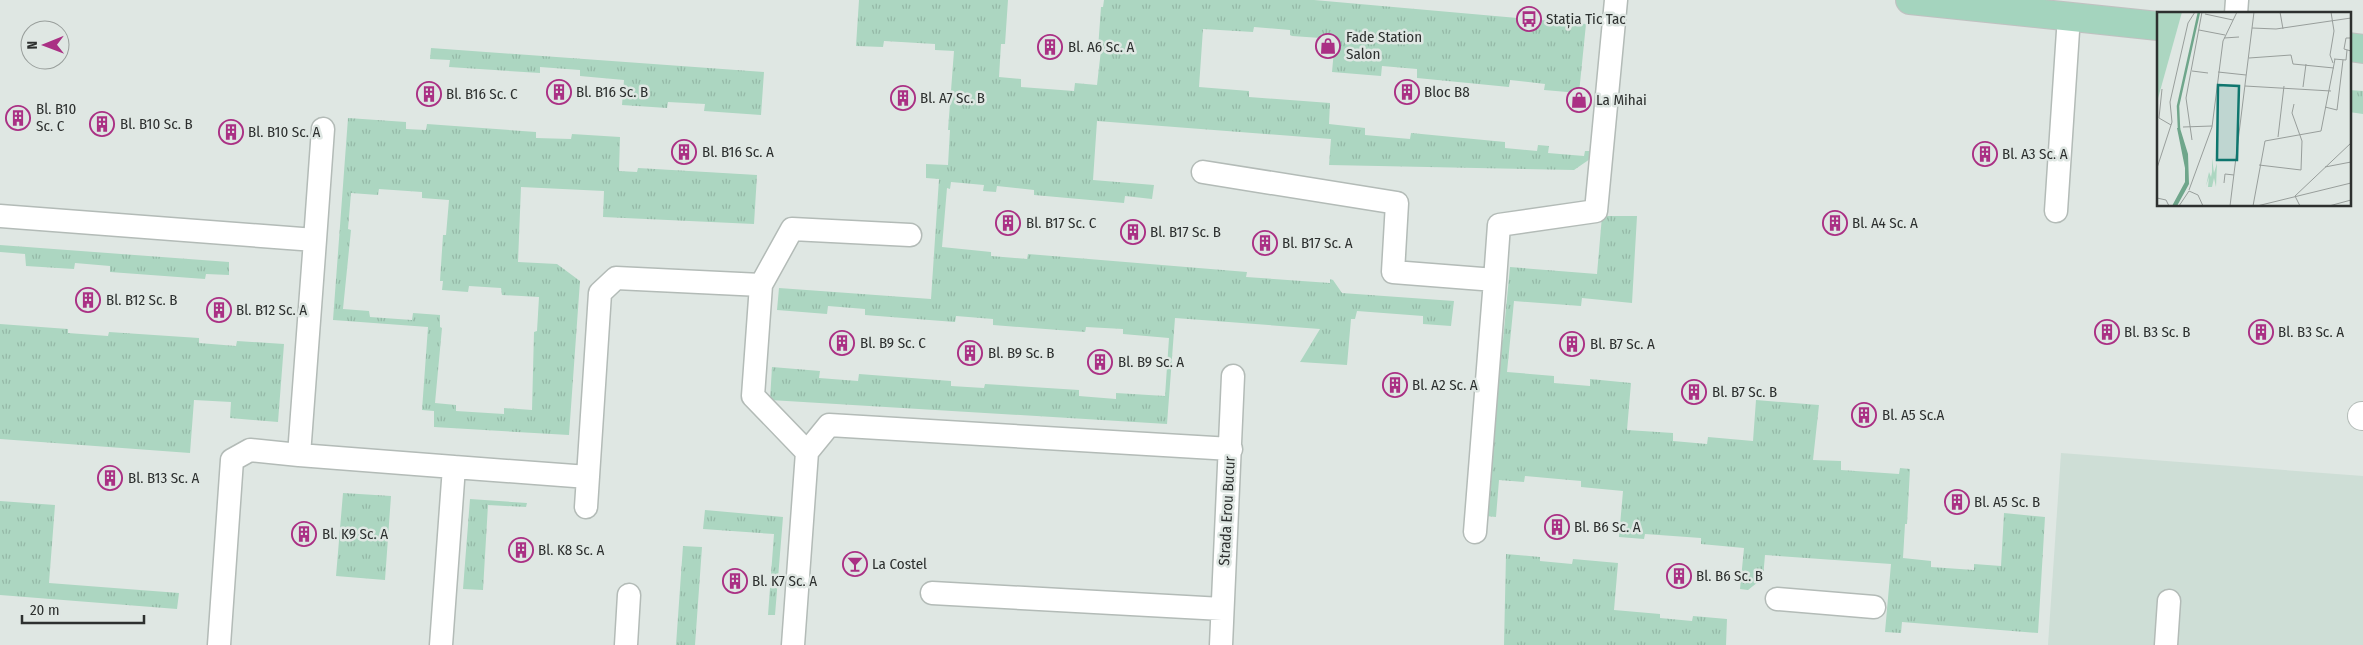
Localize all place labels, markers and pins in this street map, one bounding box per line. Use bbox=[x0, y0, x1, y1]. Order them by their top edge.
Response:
bus stop icon: Stația Tic Tac bbox=[1516, 6, 1542, 32]
place label: Stația Tic Tac bbox=[1546, 10, 1626, 29]
place label: Fade Station Salon bbox=[1346, 28, 1422, 63]
shop icon: Fade Station Salon bbox=[1315, 33, 1341, 59]
building icon: Bl. A6 Sc. A bbox=[1037, 34, 1063, 60]
place label: Bl. A6 Sc. A bbox=[1068, 38, 1135, 56]
building icon: Bl. B16 Sc. B bbox=[546, 79, 572, 105]
building icon: Bloc B8 bbox=[1394, 79, 1420, 105]
building icon: Bl. B16 Sc. C bbox=[416, 81, 442, 107]
place label: Bl. B16 Sc. B bbox=[576, 83, 648, 101]
place label: Bloc B8 bbox=[1424, 83, 1470, 101]
place label: Bl. B16 Sc. C bbox=[446, 85, 518, 103]
building icon: Bl. A7 Sc. B bbox=[890, 85, 916, 111]
shop icon: La Mihai bbox=[1566, 87, 1592, 113]
place label: Bl. A7 Sc. B bbox=[920, 89, 985, 107]
place label: La Mihai bbox=[1596, 91, 1647, 109]
place label: Bl. B10 Sc. C bbox=[36, 100, 76, 135]
building icon: Bl. B10 Sc. C bbox=[5, 105, 31, 131]
building icon: Bl. B10 Sc. B bbox=[89, 111, 115, 137]
place label: Bl. B10 Sc. B bbox=[120, 115, 193, 133]
building icon: Bl. B10 Sc. A bbox=[218, 119, 244, 145]
place label: Bl. B10 Sc. A bbox=[248, 123, 320, 141]
building icon: Bl. B16 Sc. A bbox=[671, 139, 697, 165]
building icon: Bl. A3 Sc. A bbox=[1972, 141, 1998, 167]
place label: Bl. B16 Sc. A bbox=[702, 143, 774, 161]
place label: Bl. A3 Sc. A bbox=[2002, 145, 2068, 163]
building icon: Bl. B17 Sc. C bbox=[995, 210, 1021, 236]
building icon: Bl. A4 Sc. A bbox=[1822, 210, 1848, 236]
place label: Bl. B17 Sc. C bbox=[1026, 214, 1097, 232]
place label: Bl. A4 Sc. A bbox=[1852, 214, 1918, 232]
building icon: Bl. B17 Sc. B bbox=[1120, 219, 1146, 245]
place label: Bl. B17 Sc. B bbox=[1150, 223, 1221, 241]
building icon: Bl. B17 Sc. A bbox=[1252, 230, 1278, 256]
place label: Bl. B17 Sc. A bbox=[1282, 234, 1353, 252]
building icon: Bl. B12 Sc. B bbox=[75, 287, 101, 313]
place label: Bl. B12 Sc. B bbox=[106, 291, 177, 309]
building icon: Bl. B12 Sc. A bbox=[206, 297, 232, 323]
place label: Bl. B12 Sc. A bbox=[236, 301, 307, 319]
building icon: Bl. B3 Sc. B bbox=[2094, 319, 2120, 345]
building icon: Bl. B3 Sc. A bbox=[2248, 319, 2274, 345]
place label: Bl. B3 Sc. B bbox=[2124, 323, 2190, 341]
place label: Bl. B3 Sc. A bbox=[2278, 323, 2344, 341]
building icon: Bl. B9 Sc. C bbox=[829, 330, 855, 356]
building icon: Bl. B7 Sc. A bbox=[1559, 331, 1585, 357]
place label: Bl. B9 Sc. C bbox=[860, 334, 926, 352]
place label: Bl. B7 Sc. A bbox=[1590, 335, 1655, 353]
building icon: Bl. B9 Sc. B bbox=[957, 340, 983, 366]
place label: Bl. B9 Sc. B bbox=[988, 344, 1055, 362]
building icon: Bl. B9 Sc. A bbox=[1087, 349, 1113, 375]
place label: Bl. B9 Sc. A bbox=[1118, 353, 1184, 371]
building icon: Bl. A2 Sc. A bbox=[1382, 372, 1408, 398]
place label: Bl. A2 Sc. A bbox=[1412, 376, 1478, 394]
building icon: Bl. B7 Sc. B bbox=[1681, 379, 1707, 405]
place label: Bl. B7 Sc. B bbox=[1712, 383, 1777, 401]
building icon: Bl. A5 Sc.A bbox=[1851, 402, 1877, 428]
place label: Bl. A5 Sc.A bbox=[1882, 406, 1944, 424]
building icon: Bl. B13 Sc. A bbox=[97, 465, 123, 491]
place label: Bl. B13 Sc. A bbox=[128, 469, 199, 487]
building icon: Bl. A5 Sc. B bbox=[1944, 489, 1970, 515]
place label: Bl. A5 Sc. B bbox=[1974, 493, 2040, 511]
building icon: Bl. B6 Sc. A bbox=[1544, 514, 1570, 540]
place label: Bl. B6 Sc. A bbox=[1574, 518, 1641, 536]
building icon: Bl. K9 Sc. A bbox=[291, 521, 317, 547]
place label: Bl. K9 Sc. A bbox=[322, 525, 388, 543]
building icon: Bl. K8 Sc. A bbox=[508, 537, 534, 563]
place label: Bl. K8 Sc. A bbox=[538, 541, 604, 559]
bar icon: La Costel bbox=[842, 551, 868, 577]
place label: La Costel bbox=[872, 555, 927, 573]
building icon: Bl. B6 Sc. B bbox=[1666, 563, 1692, 589]
place label: Bl. B6 Sc. B bbox=[1696, 567, 1763, 585]
building icon: Bl. K7 Sc. A bbox=[722, 568, 748, 594]
place label: Bl. K7 Sc. A bbox=[752, 572, 817, 590]

